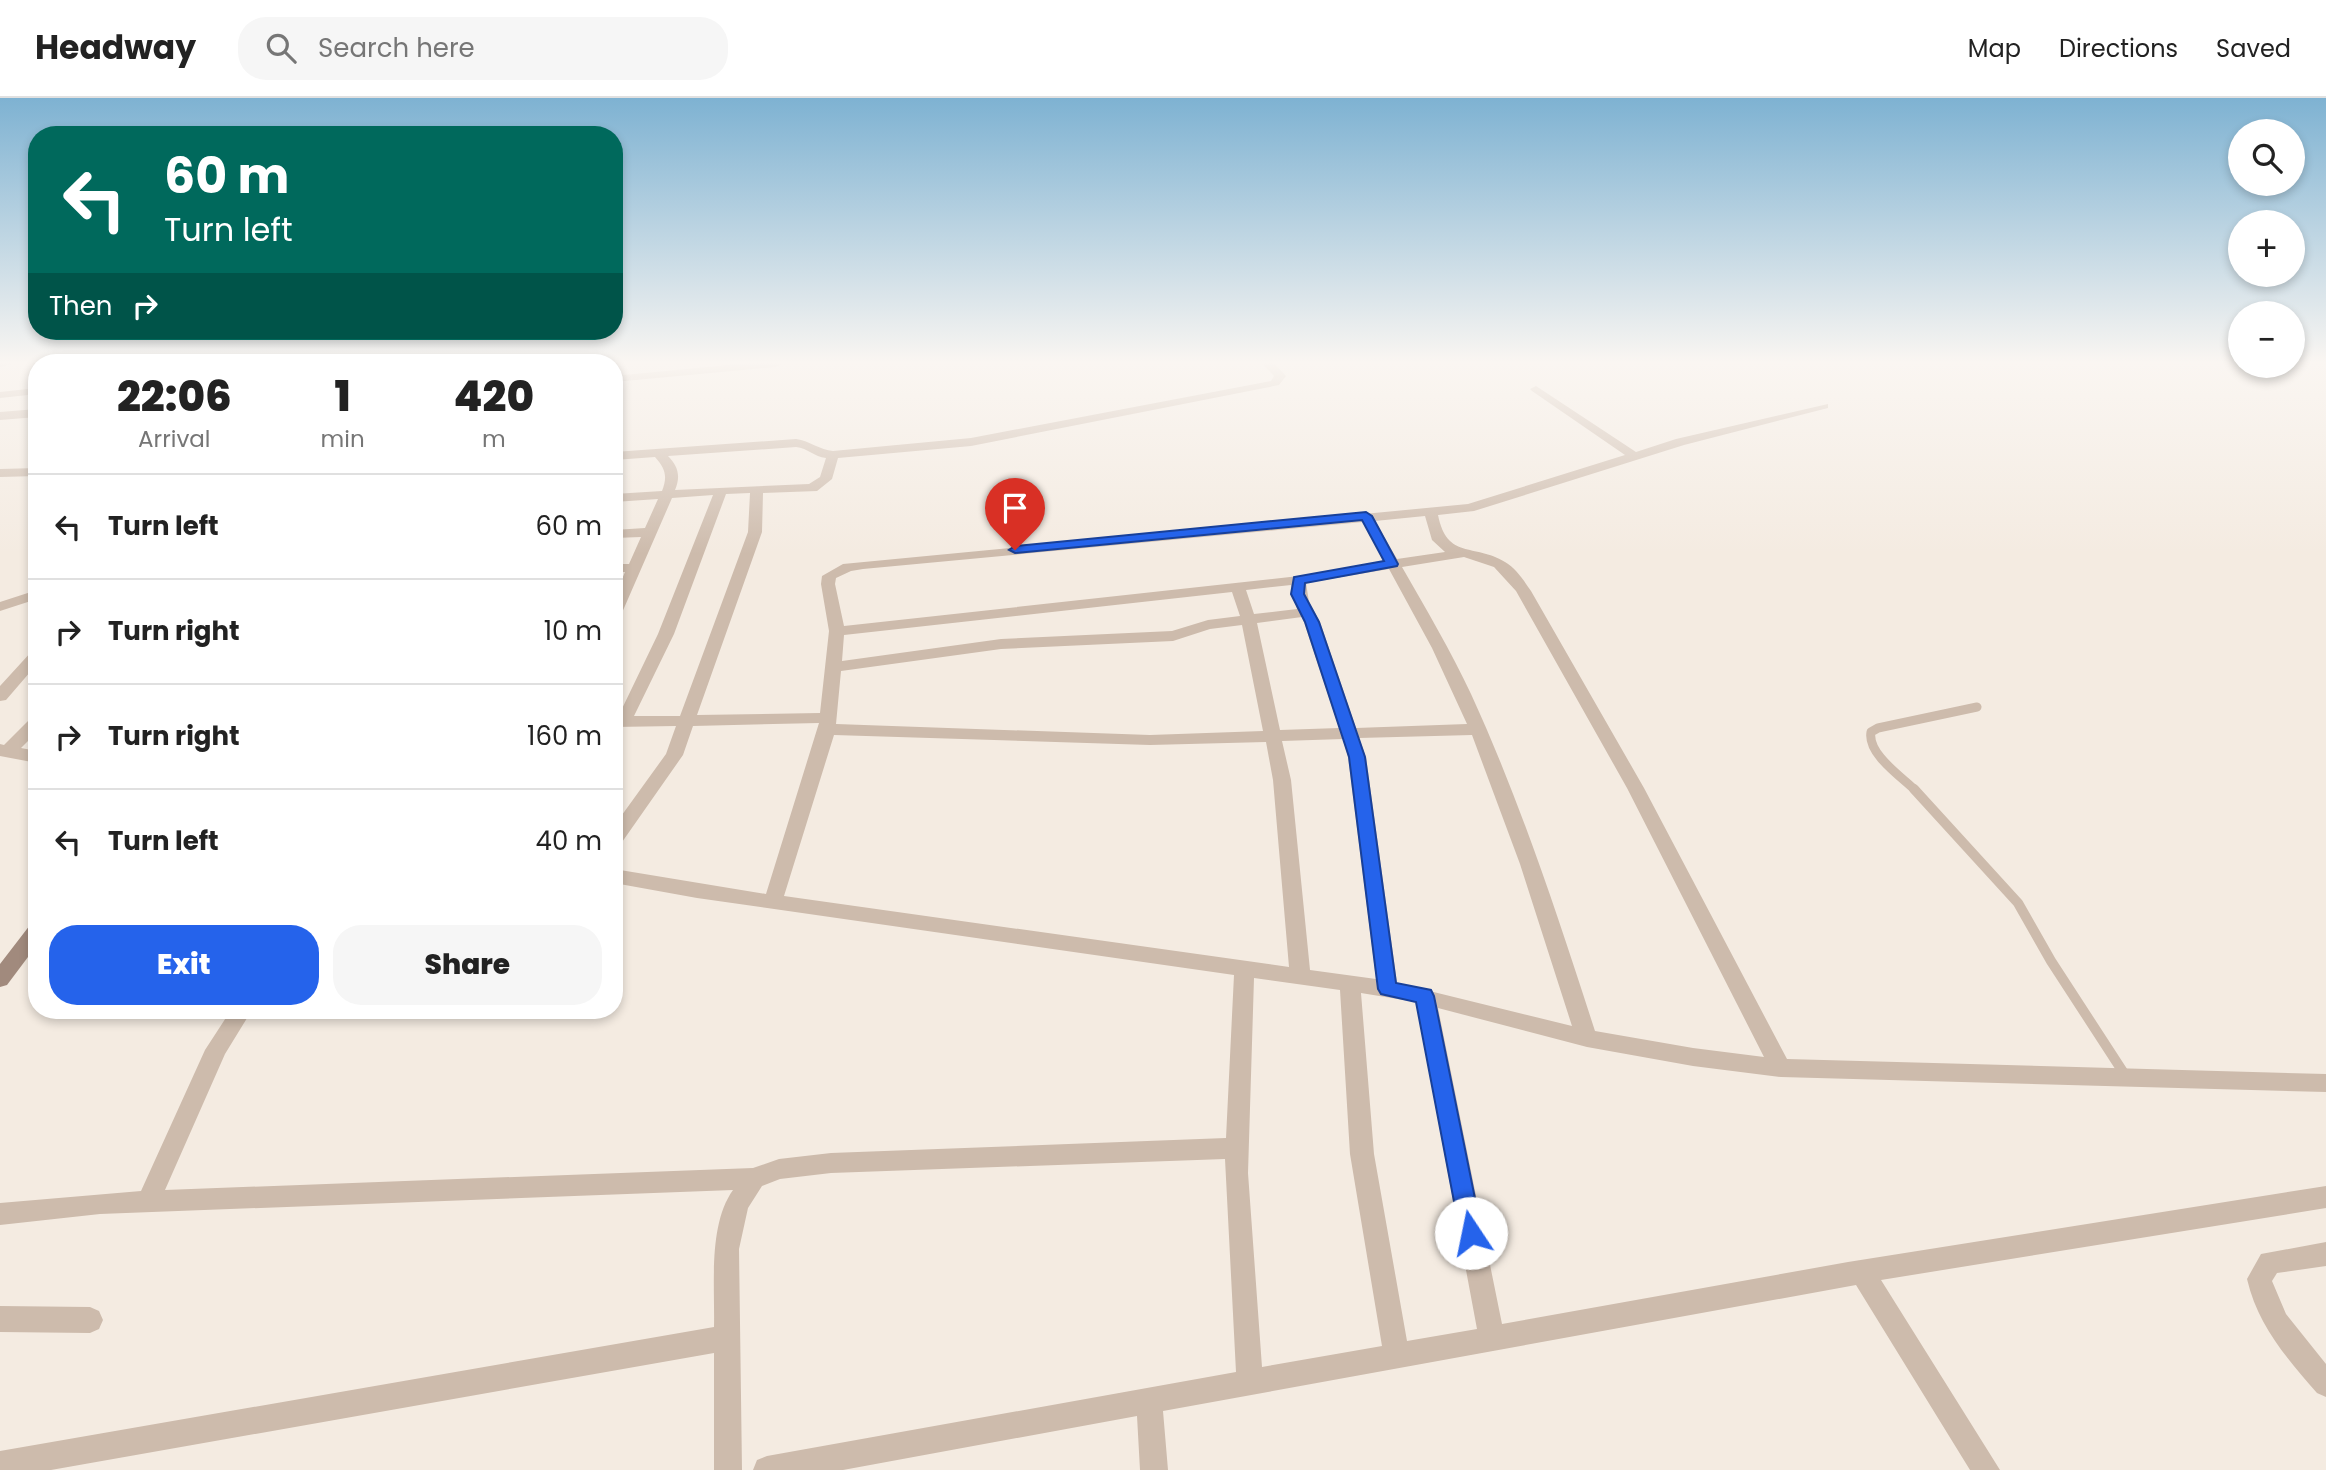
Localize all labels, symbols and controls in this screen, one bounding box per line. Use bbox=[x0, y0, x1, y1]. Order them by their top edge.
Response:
search box bbox=[238, 17, 728, 80]
text: Headway bbox=[35, 24, 196, 71]
icon: search bbox=[262, 29, 300, 67]
text: Search here bbox=[318, 30, 475, 66]
text: Map bbox=[1968, 32, 2021, 65]
text: Directions bbox=[2059, 32, 2178, 65]
text: Saved bbox=[2216, 32, 2291, 65]
map controls bbox=[2228, 119, 2305, 378]
button: search bbox=[2228, 119, 2305, 196]
text: 60 m bbox=[164, 142, 289, 210]
icon: left bbox=[49, 154, 140, 245]
text: Turn left bbox=[164, 207, 293, 252]
button: + bbox=[2228, 210, 2305, 287]
icon: right bbox=[126, 287, 164, 325]
text: Then bbox=[49, 288, 112, 324]
button: − bbox=[2228, 301, 2305, 378]
text: 22:06 bbox=[117, 367, 232, 426]
text: 1 bbox=[334, 367, 351, 426]
text: 420 bbox=[454, 367, 534, 426]
text: Arrival bbox=[138, 423, 211, 455]
text: min bbox=[321, 423, 365, 455]
text: m bbox=[482, 423, 506, 455]
pin bbox=[985, 478, 1045, 550]
icon: arrive bbox=[996, 489, 1034, 527]
icon: left bbox=[49, 508, 87, 546]
text: Turn left bbox=[108, 508, 219, 544]
text: 60 m bbox=[535, 508, 602, 544]
icon: right bbox=[49, 613, 87, 651]
text: Turn right bbox=[108, 613, 240, 649]
text: 10 m bbox=[544, 613, 602, 649]
icon: right bbox=[49, 718, 87, 756]
text: Turn right bbox=[108, 718, 240, 754]
text: 160 m bbox=[527, 718, 602, 754]
icon: left bbox=[49, 823, 87, 861]
text: Turn left bbox=[108, 823, 219, 859]
text: 40 m bbox=[536, 823, 602, 859]
button: Exit bbox=[49, 925, 319, 1005]
button: Share bbox=[333, 925, 602, 1005]
position arrow bbox=[1434, 1196, 1508, 1270]

